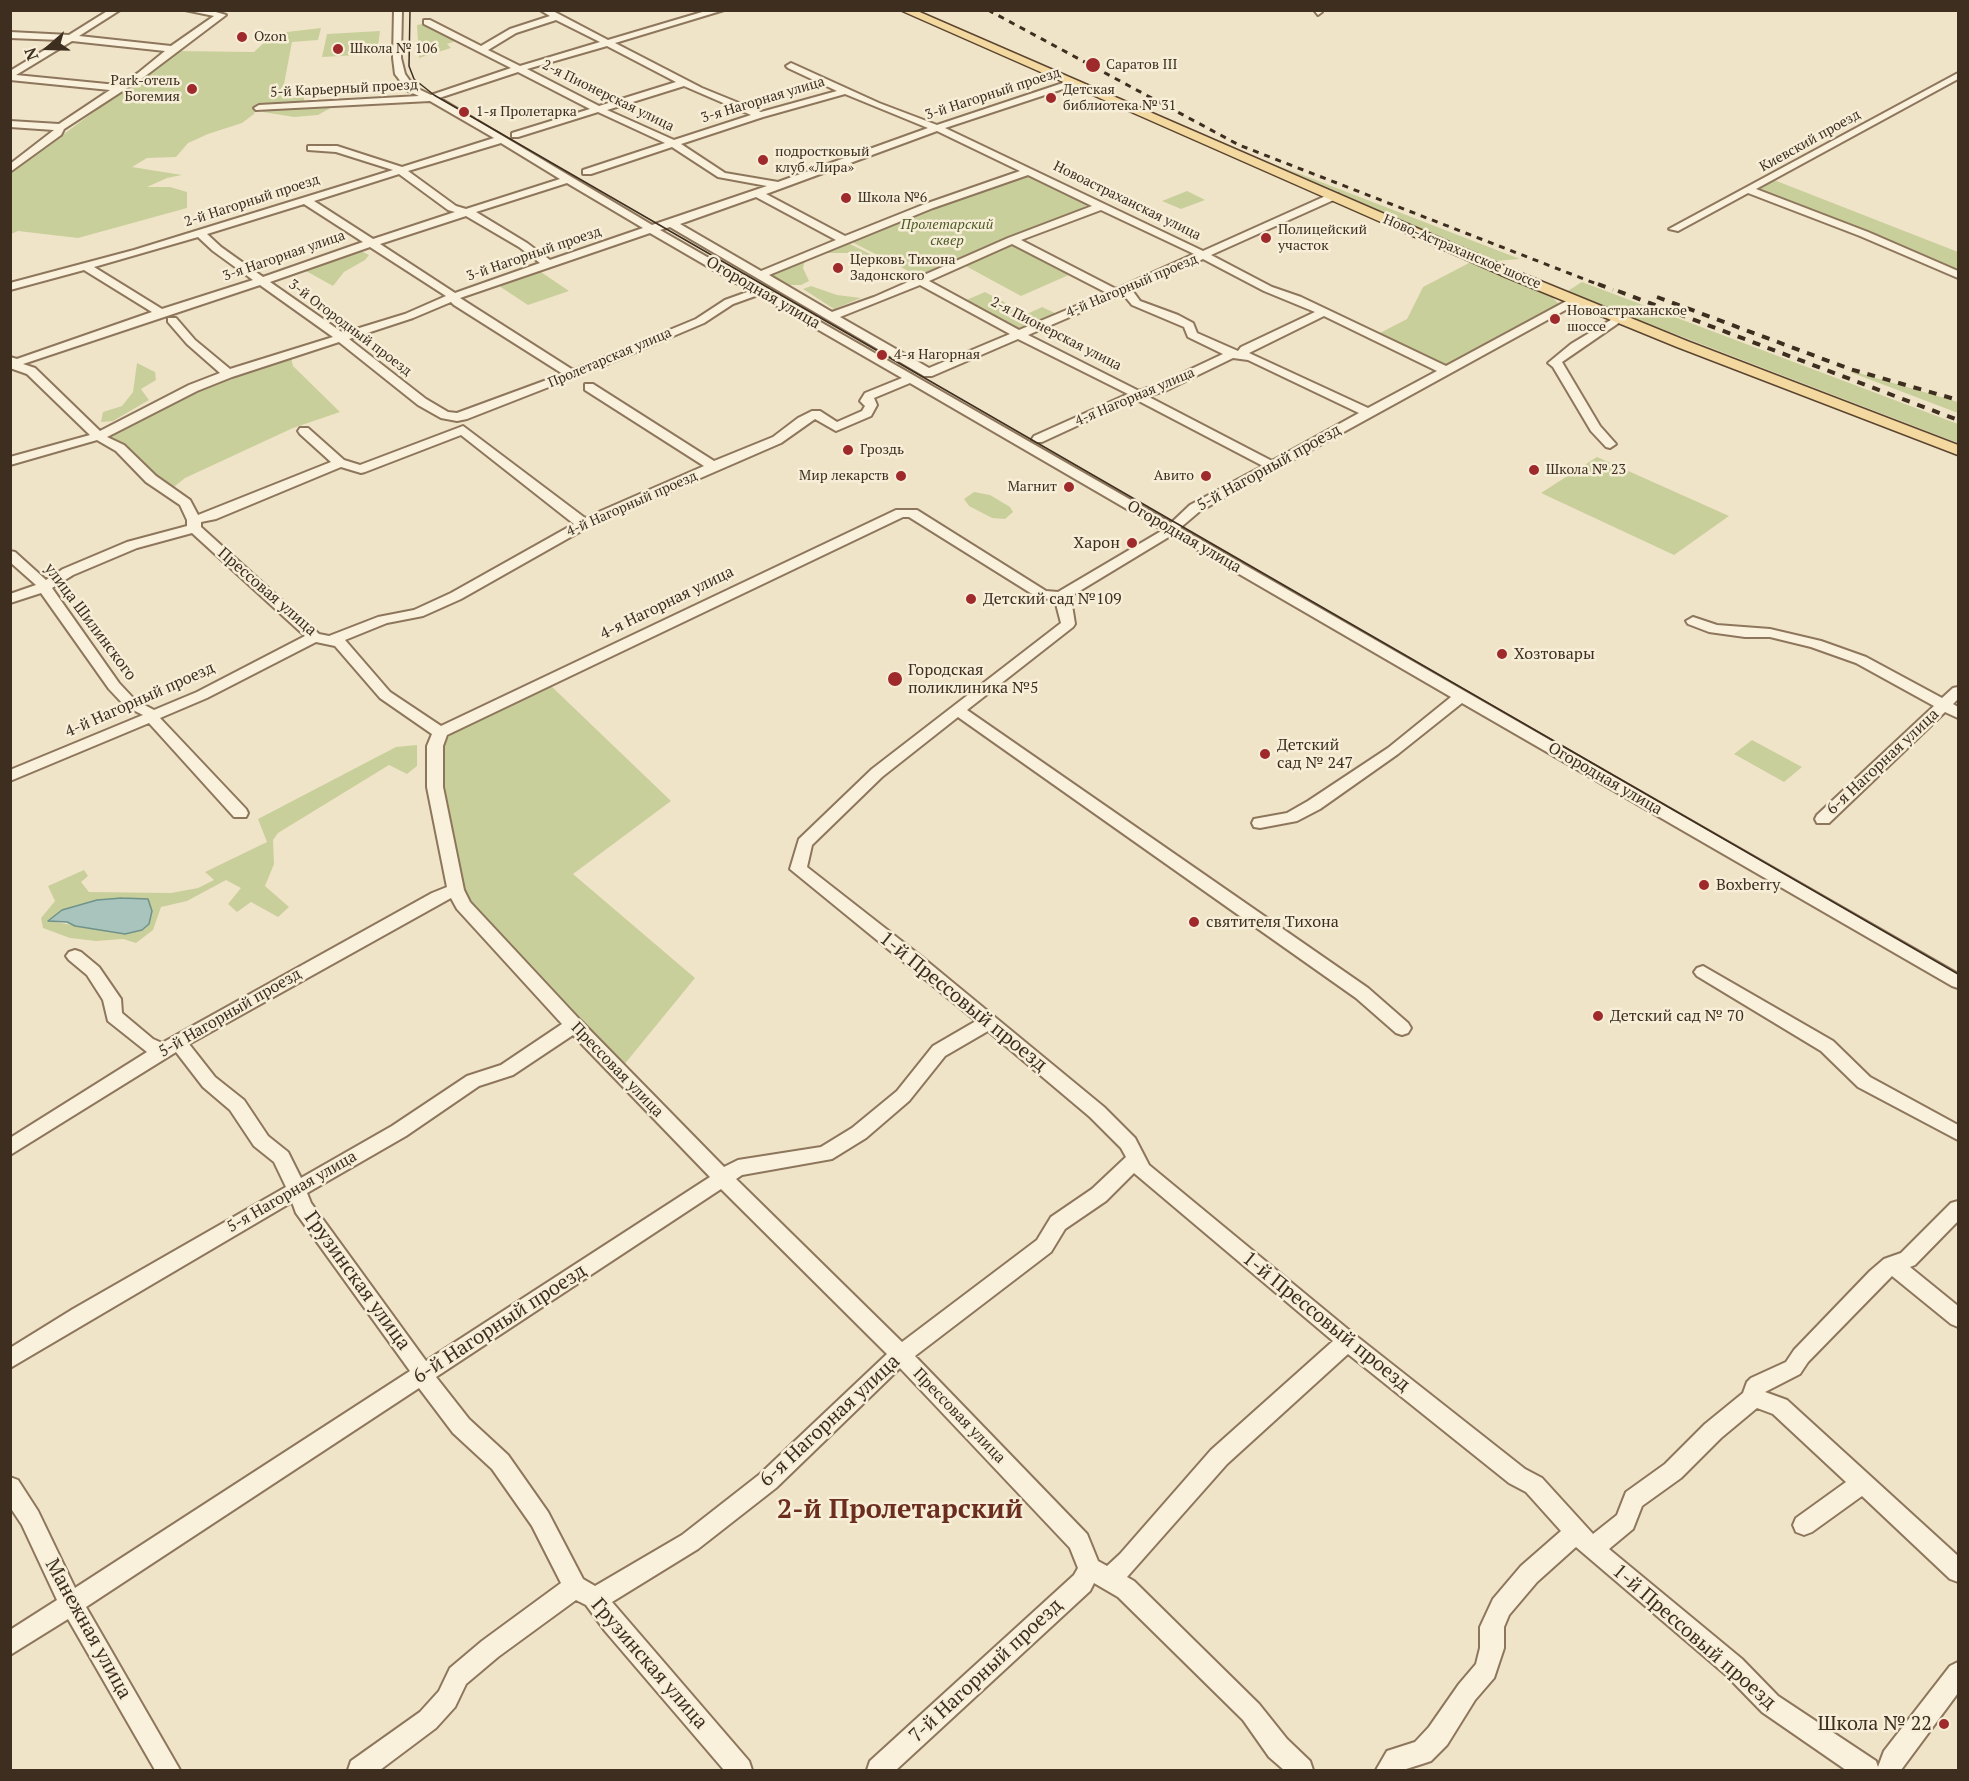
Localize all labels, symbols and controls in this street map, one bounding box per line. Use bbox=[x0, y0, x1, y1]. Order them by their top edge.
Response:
north arrow bbox=[18, 18, 78, 78]
place label: Ozon bbox=[254, 29, 287, 45]
marker: Ozon bbox=[235, 30, 249, 44]
place label: Школа № 106 bbox=[350, 41, 437, 57]
marker: Школа № 106 bbox=[331, 42, 345, 56]
text: N bbox=[19, 45, 44, 64]
marker: Саратов III bbox=[1084, 56, 1102, 74]
street label: 2-я Пионерская улица bbox=[539, 57, 677, 135]
place label: Саратов III bbox=[1106, 57, 1177, 73]
street label: 3-й Нагорный проезд bbox=[923, 64, 1063, 124]
place label: Park-отель Богемия bbox=[111, 73, 180, 106]
street label: 3-я Нагорная улица bbox=[699, 73, 827, 127]
street label: 5-й Карьерный проезд bbox=[270, 77, 418, 101]
marker: Park-отель Богемия bbox=[185, 82, 199, 96]
place label: Детская библиотека № 31 bbox=[1063, 82, 1176, 114]
marker: Детская библиотека № 31 bbox=[1044, 91, 1058, 105]
place label: 1-я Пролетарка bbox=[476, 104, 577, 120]
marker: 1-я Пролетарка bbox=[457, 105, 471, 119]
street label: Киевский проезд bbox=[1757, 106, 1863, 176]
place label: подростковый клуб «Лира» bbox=[775, 144, 869, 176]
marker: подростковый клуб «Лира» bbox=[756, 153, 770, 167]
street label: Новоастраханская улица bbox=[1051, 158, 1203, 244]
street label: 2-й Нагорный проезд bbox=[182, 171, 322, 231]
place label: Школа №6 bbox=[858, 190, 927, 206]
marker: Школа №6 bbox=[839, 191, 853, 205]
street label: Ново-Астраханское шоссе bbox=[1381, 211, 1543, 293]
park label: Пролетарский сквер bbox=[901, 217, 993, 250]
place label: Полицейский участок bbox=[1278, 222, 1367, 255]
street label: 3-й Нагорный проезд bbox=[464, 223, 604, 285]
street label: 3-я Нагорная улица bbox=[221, 227, 347, 285]
marker: Полицейский участок bbox=[1259, 231, 1273, 245]
street label: 4-й Нагорный проезд bbox=[1064, 251, 1200, 321]
place label: Церковь Тихона Задонского bbox=[850, 252, 956, 284]
street label: Огородная улица bbox=[703, 253, 823, 333]
marker: Церковь Тихона Задонского bbox=[831, 261, 845, 275]
street label: 3-й Огородный проезд bbox=[285, 276, 415, 380]
street label: 2-я Пионерская улица bbox=[988, 294, 1124, 374]
place label: Новоастраханское шоссе bbox=[1567, 303, 1687, 336]
marker: Новоастраханское шоссе bbox=[1548, 312, 1562, 326]
street label: Пролетарская улица bbox=[546, 324, 674, 392]
place label: 4-я Нагорная bbox=[894, 347, 980, 363]
marker: 4-я Нагорная bbox=[875, 348, 889, 362]
street label: 4-я Нагорная улица bbox=[1073, 364, 1197, 430]
street label: 5-й Нагорный проезд bbox=[1194, 420, 1344, 516]
place label: Гроздь bbox=[860, 442, 904, 458]
marker: Гроздь bbox=[841, 443, 855, 457]
place label: Школа № 23 bbox=[1546, 462, 1626, 478]
marker: Школа № 23 bbox=[1527, 463, 1541, 477]
street label: 4-й Нагорный проезд bbox=[564, 468, 700, 540]
place label: Мир лекарств bbox=[799, 468, 889, 484]
place label: Авито bbox=[1154, 468, 1194, 484]
marker: Мир лекарств bbox=[894, 469, 908, 483]
marker: Авито bbox=[1199, 469, 1213, 483]
place label: Магнит bbox=[1008, 479, 1057, 495]
marker: Магнит bbox=[1062, 480, 1076, 494]
street label: Огородная улица bbox=[1124, 497, 1244, 577]
place label: Харон bbox=[1074, 533, 1120, 553]
marker: Харон bbox=[1125, 536, 1139, 550]
street label: Прессовая улица bbox=[214, 544, 320, 640]
street label: улица Шилинского bbox=[40, 560, 140, 684]
street label: 4-я Нагорная улица bbox=[597, 562, 737, 644]
place label: Детский сад №109 bbox=[983, 589, 1121, 609]
marker: Детский сад №109 bbox=[964, 592, 978, 606]
place label: Хозтовары bbox=[1514, 644, 1595, 664]
marker: Хозтовары bbox=[1495, 647, 1509, 661]
street label: 4-й Нагорный проезд bbox=[62, 658, 218, 742]
place label: Городская поликлиника №5 bbox=[908, 660, 1039, 698]
marker: Городская поликлиника №5 bbox=[886, 670, 904, 688]
street label: 6-я Нагорная улица bbox=[1823, 705, 1943, 819]
place label: Детский сад № 247 bbox=[1277, 735, 1353, 773]
street label: Огородная улица bbox=[1545, 739, 1665, 819]
marker: Детский сад № 247 bbox=[1258, 747, 1272, 761]
place label: Boxberry bbox=[1716, 875, 1780, 895]
marker: Boxberry bbox=[1697, 878, 1711, 892]
place label: святителя Тихона bbox=[1206, 912, 1339, 932]
marker: святителя Тихона bbox=[1187, 915, 1201, 929]
street label: 1-й Прессовый проезд bbox=[874, 927, 1052, 1077]
street label: 5-й Нагорный проезд bbox=[155, 964, 305, 1062]
place label: Детский сад № 70 bbox=[1610, 1006, 1744, 1026]
marker: Детский сад № 70 bbox=[1591, 1009, 1605, 1023]
street label: Прессовая улица bbox=[567, 1018, 667, 1122]
street label: 5-я Нагорная улица bbox=[224, 1147, 360, 1237]
street label: Грузинская улица bbox=[299, 1207, 415, 1355]
street label: 1-й Прессовый проезд bbox=[1237, 1247, 1415, 1397]
street label: 6-й Нагорный проезд bbox=[409, 1259, 591, 1389]
street label: 6-я Нагорная улица bbox=[755, 1350, 905, 1492]
street label: Прессовая улица bbox=[909, 1364, 1009, 1468]
district label: 2-й Пролетарский bbox=[777, 1494, 1023, 1526]
street label: Манежная улица bbox=[40, 1555, 136, 1703]
street label: 1-й Прессовый проезд bbox=[1607, 1559, 1781, 1715]
street label: Грузинская улица bbox=[586, 1594, 712, 1734]
street label: 7-й Нагорный проезд bbox=[904, 1594, 1068, 1748]
place label: Школа № 22 bbox=[1818, 1712, 1932, 1736]
marker: Школа № 22 bbox=[1937, 1717, 1951, 1731]

